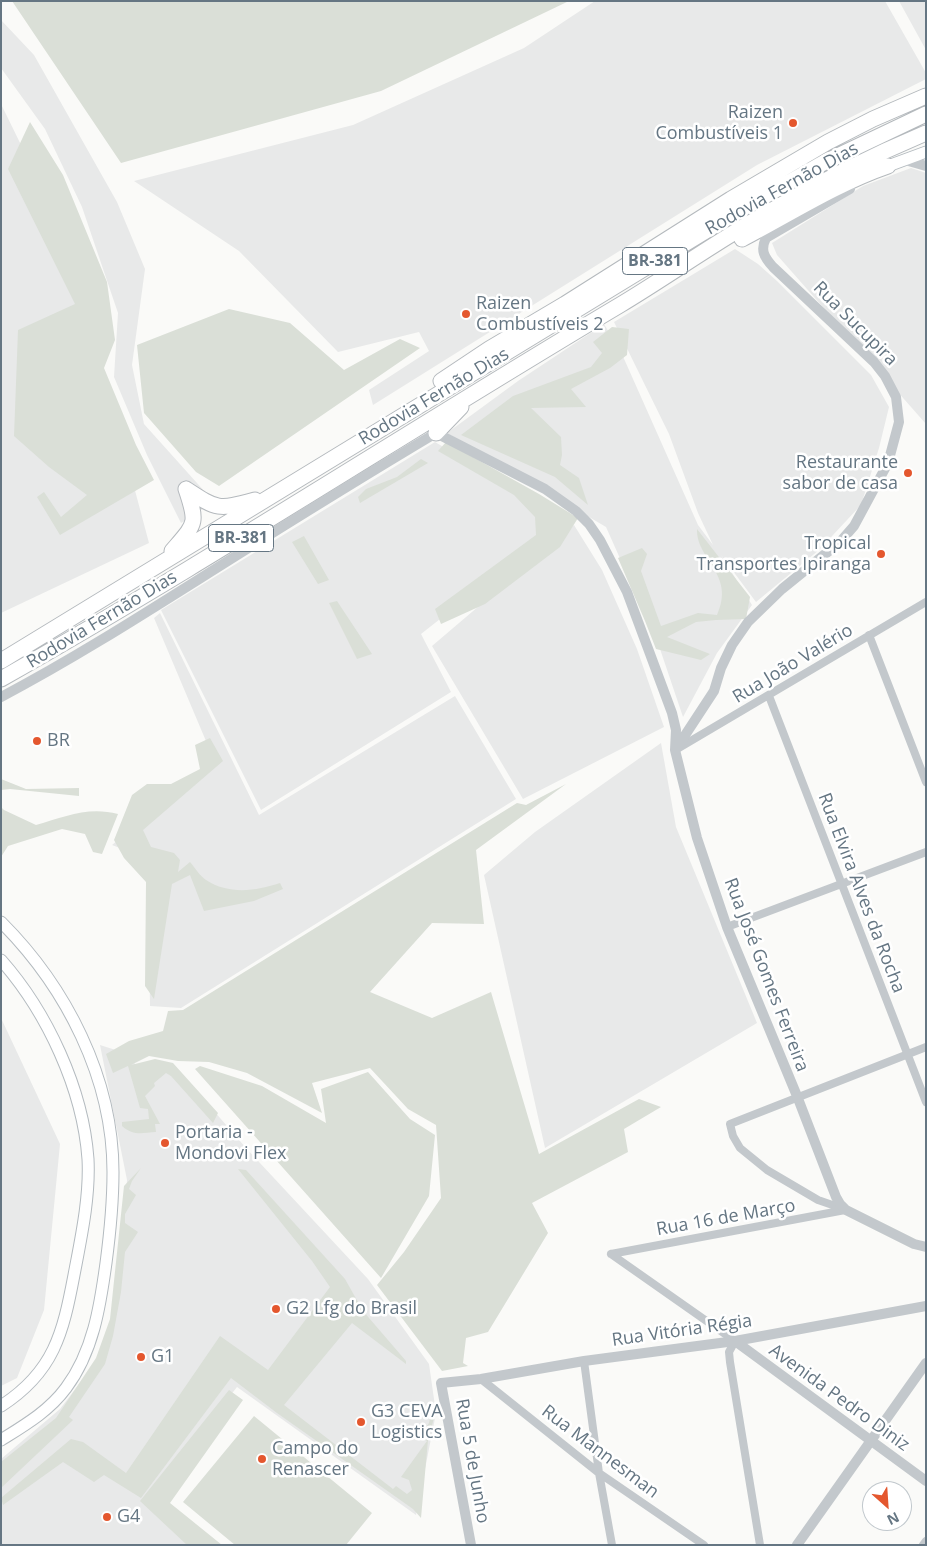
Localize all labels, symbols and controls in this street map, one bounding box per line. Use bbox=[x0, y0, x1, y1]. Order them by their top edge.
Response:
place label: Raizen Combustíveis 1 bbox=[655, 102, 783, 144]
marker: Raizen Combustíveis 1 bbox=[787, 117, 799, 129]
street label: Rodovia Fernão Dias bbox=[702, 138, 862, 240]
road number: BR-381 bbox=[622, 248, 688, 274]
street label: Rua Sucupira bbox=[808, 277, 902, 371]
place label: Raizen Combustíveis 2 bbox=[476, 293, 604, 336]
marker: Raizen Combustíveis 2 bbox=[460, 308, 472, 320]
street label: Rodovia Fernão Dias bbox=[355, 344, 513, 450]
place label: Restaurante sabor de casa bbox=[783, 452, 898, 494]
marker: Restaurante sabor de casa bbox=[902, 467, 914, 479]
road number: BR-381 bbox=[208, 524, 274, 552]
place label: Tropical Transportes Ipiranga bbox=[696, 533, 871, 576]
marker: Tropical Transportes Ipiranga bbox=[875, 548, 887, 560]
street label: Rodovia Fernão Dias bbox=[23, 567, 181, 673]
street label: Rua João Valério bbox=[729, 620, 857, 708]
place label: BR bbox=[47, 730, 70, 752]
marker: BR bbox=[31, 735, 43, 747]
street label: Rua Elvira Alves da Rocha bbox=[813, 790, 909, 996]
street label: Rua José Gomes Ferreira bbox=[719, 875, 813, 1075]
place label: Portaria - Mondovi Flex bbox=[175, 1122, 286, 1164]
marker: Portaria - Mondovi Flex bbox=[159, 1137, 171, 1149]
street label: Rua 16 de Março bbox=[655, 1195, 797, 1241]
place label: G2 Lfg do Brasil bbox=[286, 1298, 417, 1320]
marker: G2 Lfg do Brasil bbox=[270, 1303, 282, 1315]
street label: Rua Vitória Régia bbox=[610, 1310, 754, 1352]
street label: Avenida Pedro Diniz bbox=[765, 1340, 913, 1456]
place label: G1 bbox=[151, 1346, 174, 1368]
marker: G1 bbox=[135, 1351, 147, 1363]
street label: Rua 5 de Junho bbox=[450, 1397, 494, 1525]
place label: G3 CEVA Logistics bbox=[371, 1401, 443, 1444]
street label: Rua Mannesman bbox=[537, 1401, 663, 1503]
marker: G3 CEVA Logistics bbox=[355, 1416, 367, 1428]
place label: Campo do Renascer bbox=[272, 1438, 358, 1480]
marker: Campo do Renascer bbox=[256, 1453, 268, 1465]
north arrow bbox=[862, 1481, 912, 1531]
place label: G4 bbox=[117, 1506, 140, 1528]
text: N bbox=[884, 1508, 903, 1530]
marker: G4 bbox=[101, 1511, 113, 1523]

